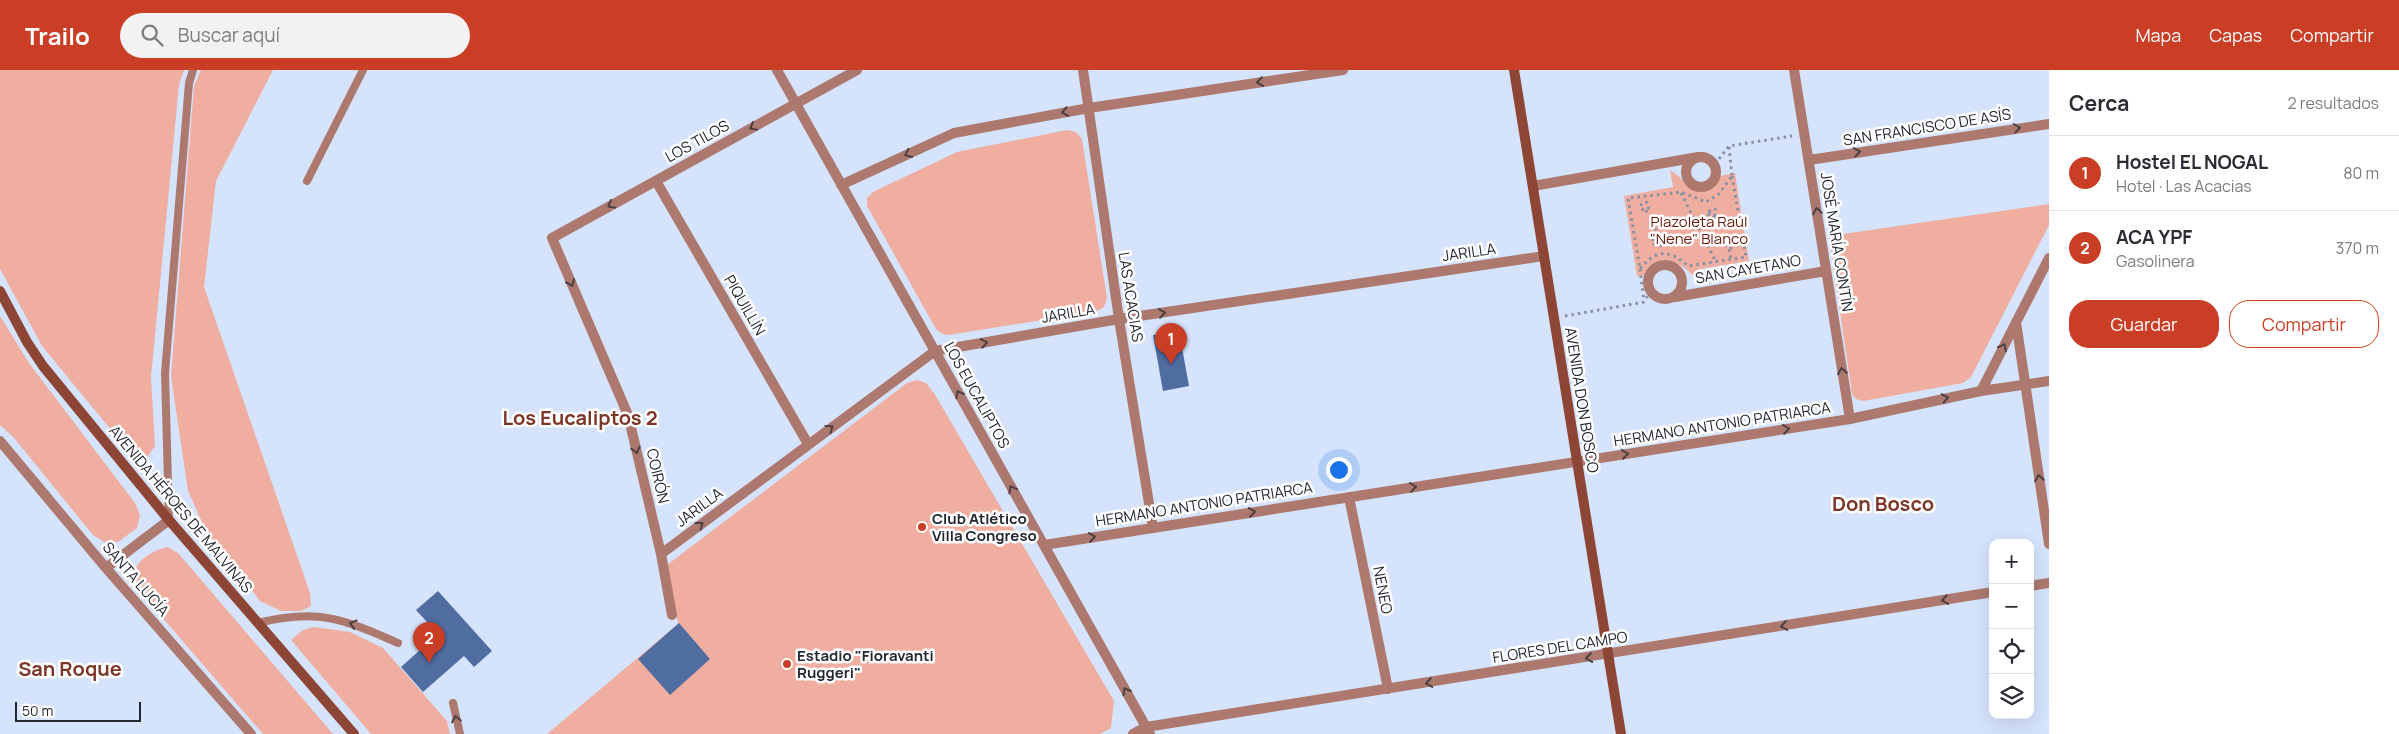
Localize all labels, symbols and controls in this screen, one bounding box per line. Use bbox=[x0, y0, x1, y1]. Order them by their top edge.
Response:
search box bbox=[120, 13, 470, 58]
text: Trailo bbox=[25, 19, 90, 52]
icon: search bbox=[138, 21, 166, 49]
text: Buscar aquí bbox=[178, 22, 280, 48]
text: Mapa bbox=[2135, 23, 2181, 47]
text: Capas bbox=[2209, 23, 2262, 47]
text: Compartir bbox=[2290, 23, 2374, 47]
one-way arrow bbox=[1255, 77, 1264, 87]
text: Cerca bbox=[2069, 89, 2129, 117]
text: 2 resultados bbox=[2288, 92, 2379, 114]
street label: SAN FRANCISCO DE ASÍS bbox=[1842, 103, 2012, 151]
one-way arrow bbox=[1060, 107, 1069, 117]
street label: LOS TILOS bbox=[661, 115, 733, 167]
one-way arrow bbox=[750, 121, 759, 131]
one-way arrow bbox=[2013, 124, 2022, 134]
one-way arrow bbox=[905, 148, 914, 158]
one-way arrow bbox=[1852, 148, 1861, 158]
text: Hostel EL NOGAL bbox=[2116, 149, 2268, 175]
text: 1 bbox=[2081, 162, 2089, 184]
text: 80 m bbox=[2343, 162, 2379, 184]
street label: JOSÉ MARÍA CONTÍN bbox=[1816, 171, 1858, 313]
text: Hotel · Las Acacias bbox=[2116, 175, 2252, 197]
one-way arrow bbox=[607, 199, 616, 209]
one-way arrow bbox=[1812, 206, 1822, 215]
park label: Plazoleta Raúl "Nene" Blanco bbox=[1650, 211, 1748, 249]
text: ACA YPF bbox=[2116, 224, 2192, 250]
text: 2 bbox=[2080, 237, 2090, 259]
text: 370 m bbox=[2336, 237, 2379, 259]
street label: JARILLA bbox=[1441, 238, 1498, 266]
street label: SAN CAYETANO bbox=[1693, 249, 1803, 289]
text: Gasolinera bbox=[2116, 250, 2195, 272]
street label: LAS ACACIAS bbox=[1114, 251, 1148, 343]
street label: PIQUILLÍN bbox=[719, 271, 771, 339]
one-way arrow bbox=[564, 278, 575, 287]
street label: JARILLA bbox=[1040, 298, 1097, 328]
button: Guardar bbox=[2069, 300, 2219, 348]
button: Compartir bbox=[2229, 300, 2379, 348]
one-way arrow bbox=[1157, 308, 1166, 318]
pin: 1 bbox=[1155, 323, 1187, 364]
street label: AVENIDA DON BOSCO bbox=[1560, 326, 1604, 474]
street label: LOS EUCALIPTOS bbox=[939, 338, 1015, 452]
one-way arrow bbox=[980, 338, 988, 348]
one-way arrow bbox=[1997, 344, 2007, 353]
one-way arrow bbox=[1837, 367, 1848, 375]
one-way arrow bbox=[955, 390, 965, 399]
one-way arrow bbox=[1941, 394, 1950, 404]
street label: HERMANO ANTONIO PATRIARCA bbox=[1612, 396, 1832, 452]
district label: Los Eucaliptos 2 bbox=[502, 404, 658, 431]
street label: AVENIDA HÉROES DE MALVINAS bbox=[104, 421, 258, 597]
one-way arrow bbox=[1782, 424, 1790, 435]
one-way arrow bbox=[824, 425, 834, 434]
one-way arrow bbox=[630, 445, 641, 454]
street label: COIRÓN bbox=[642, 447, 674, 505]
one-way arrow bbox=[1622, 449, 1630, 460]
your location bbox=[1326, 457, 1352, 483]
one-way arrow bbox=[2034, 474, 2044, 482]
street label: HERMANO ANTONIO PATRIARCA bbox=[1094, 476, 1314, 532]
street label: JARILLA bbox=[671, 482, 727, 532]
one-way arrow bbox=[1409, 482, 1417, 493]
one-way arrow bbox=[1008, 485, 1018, 494]
district label: Don Bosco bbox=[1832, 490, 1934, 517]
one-way arrow bbox=[1249, 507, 1257, 518]
place label: Club Atlético Villa Congreso bbox=[932, 508, 1037, 546]
marker: Club Atlético Villa Congreso bbox=[916, 521, 928, 533]
one-way arrow bbox=[694, 522, 704, 531]
one-way arrow bbox=[1088, 532, 1096, 543]
street label: SANTA LUCÍA bbox=[98, 537, 174, 621]
map controls bbox=[1989, 539, 2034, 719]
button: + bbox=[1989, 539, 2034, 584]
street label: NENEO bbox=[1368, 564, 1398, 616]
button: − bbox=[1989, 584, 2034, 629]
one-way arrow bbox=[1940, 595, 1949, 605]
one-way arrow bbox=[349, 620, 358, 630]
one-way arrow bbox=[1780, 621, 1789, 631]
pin: 2 bbox=[413, 622, 445, 663]
street label: FLORES DEL CAMPO bbox=[1491, 626, 1629, 668]
button: locate bbox=[1989, 629, 2034, 674]
place label: Estadio "Fioravanti Ruggeri" bbox=[797, 645, 934, 683]
one-way arrow bbox=[1585, 652, 1593, 663]
district label: San Roque bbox=[18, 655, 122, 682]
marker: Estadio "Fioravanti Ruggeri" bbox=[781, 658, 793, 670]
button: layers bbox=[1989, 674, 2034, 719]
one-way arrow bbox=[1424, 677, 1432, 688]
one-way arrow bbox=[1122, 688, 1132, 697]
scale bar bbox=[15, 699, 141, 722]
text: 50 m bbox=[22, 701, 53, 720]
one-way arrow bbox=[452, 714, 462, 723]

